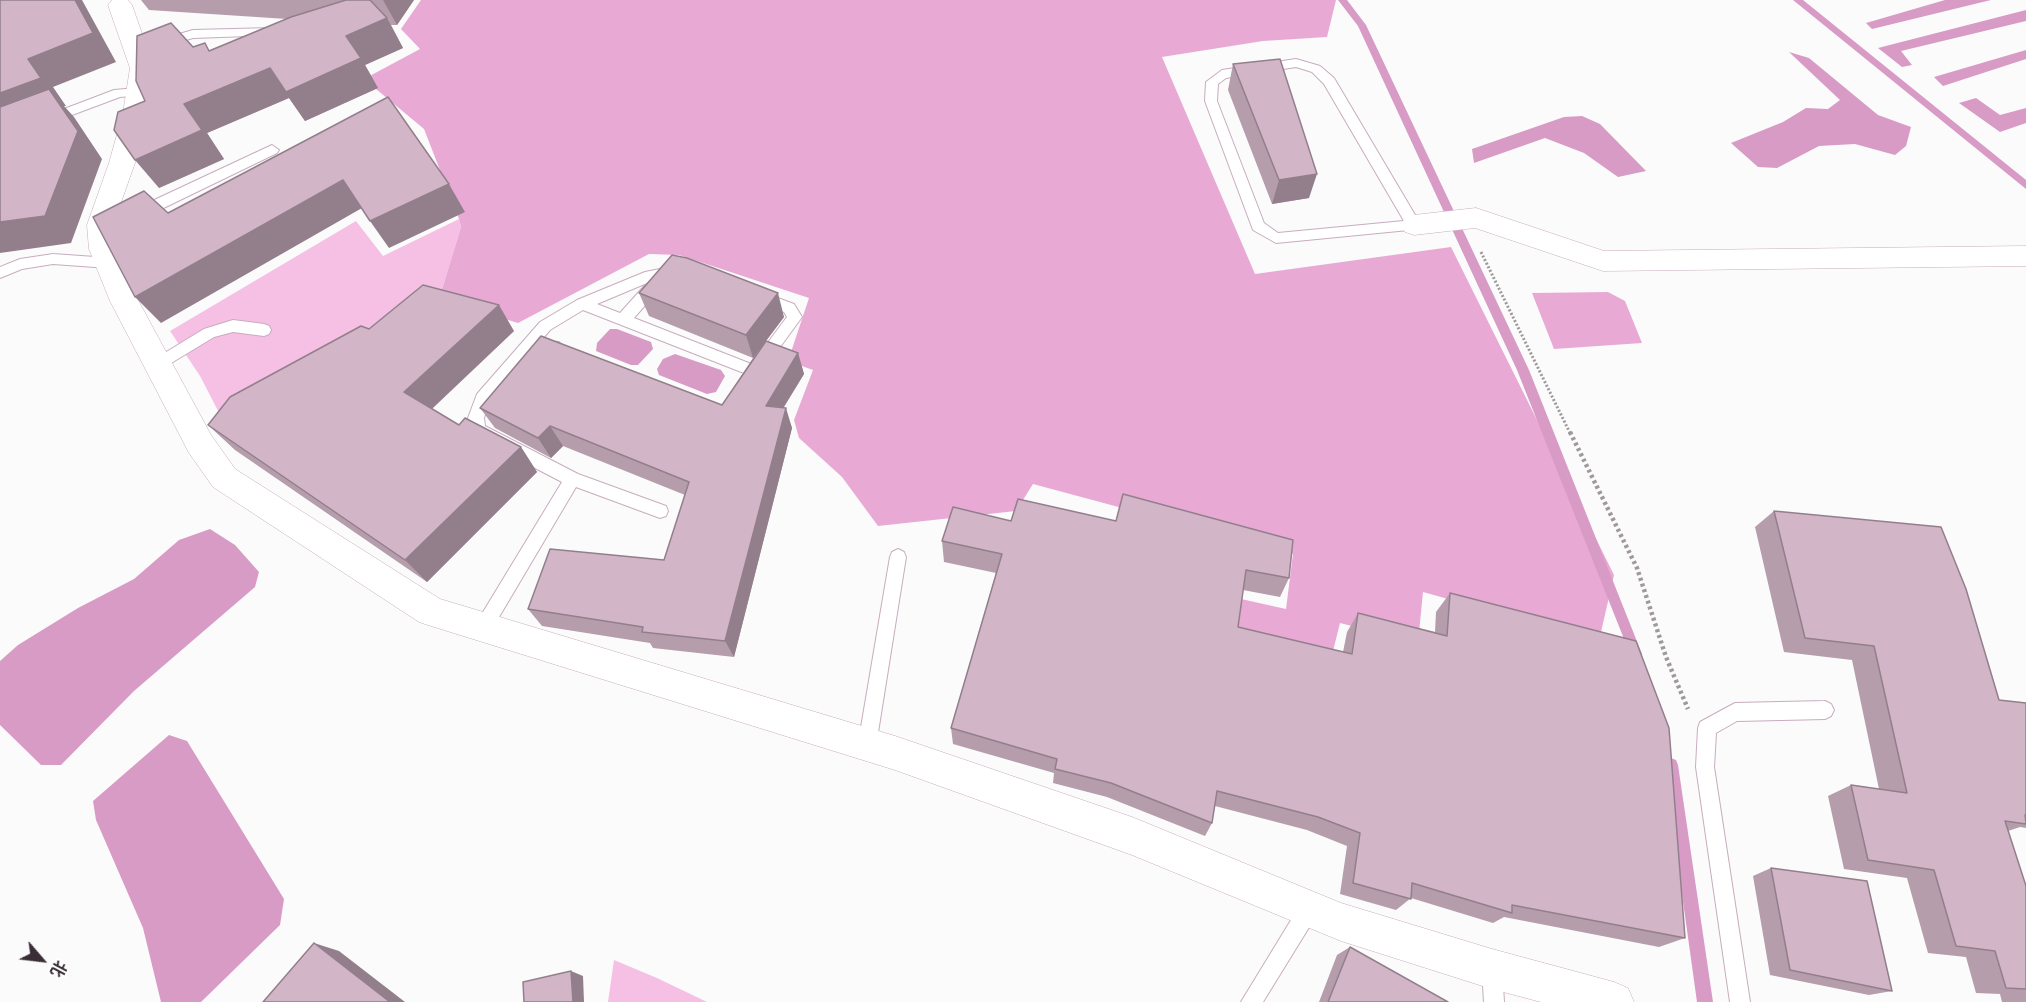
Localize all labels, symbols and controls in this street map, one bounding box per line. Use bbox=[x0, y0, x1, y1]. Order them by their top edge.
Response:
north arrow bbox=[12, 930, 72, 990]
text: 北 bbox=[46, 957, 70, 980]

